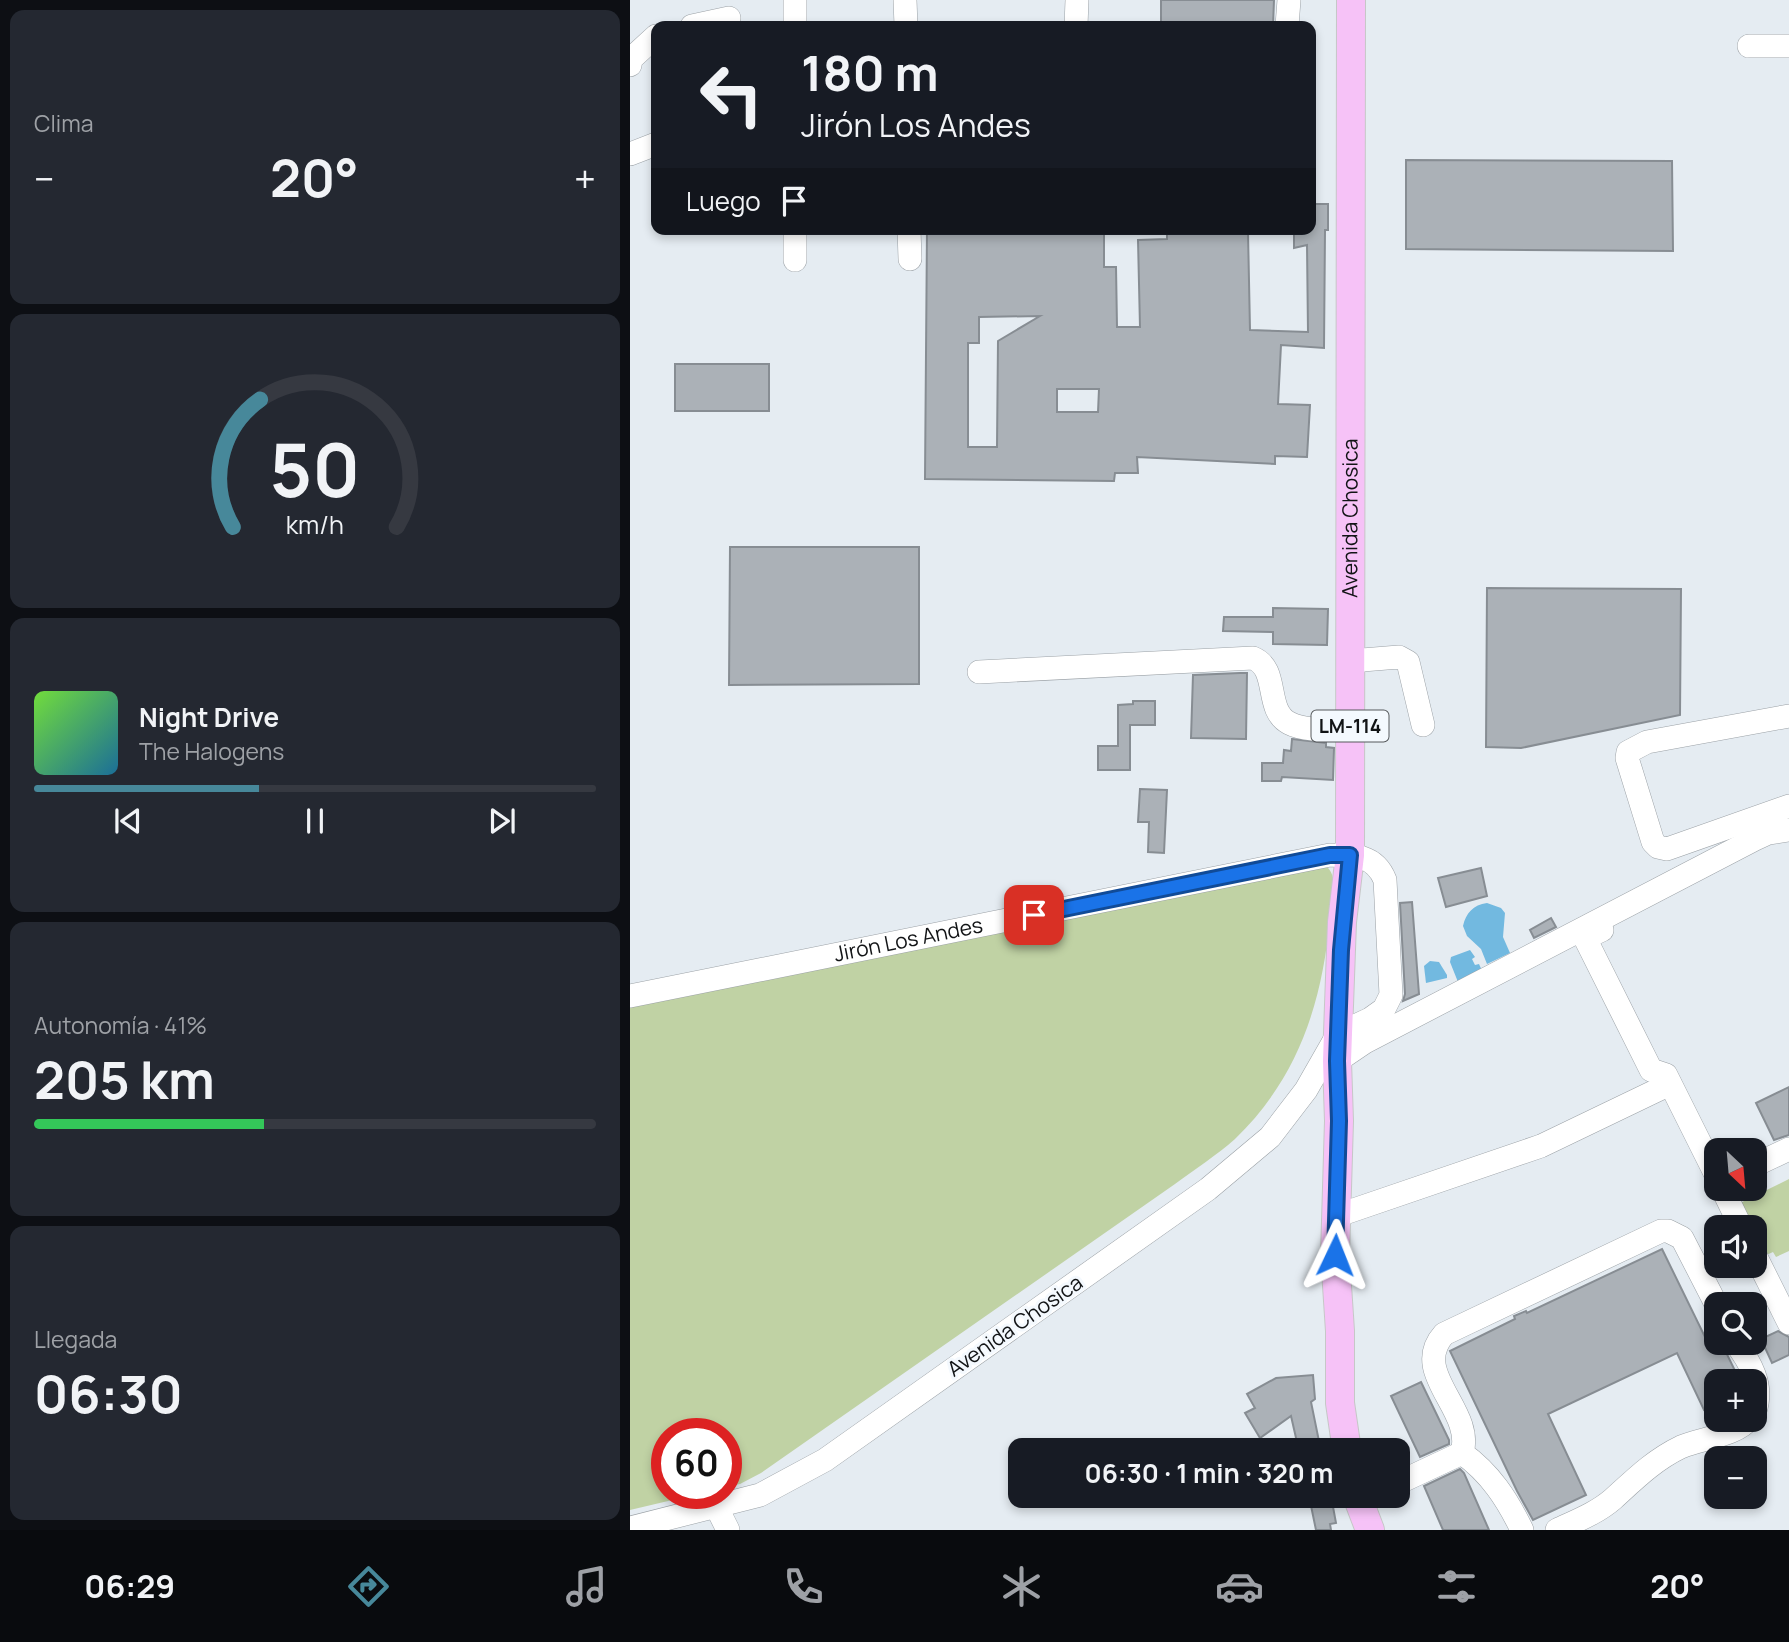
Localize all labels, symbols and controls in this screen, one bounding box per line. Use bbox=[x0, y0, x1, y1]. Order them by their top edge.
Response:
text: 180 m bbox=[801, 39, 939, 106]
icon: left bbox=[686, 49, 777, 140]
text: Jirón Los Andes bbox=[801, 103, 1031, 147]
text: Clima bbox=[34, 107, 93, 139]
text: 20° bbox=[270, 142, 359, 213]
text: − bbox=[34, 152, 55, 204]
text: + bbox=[574, 152, 596, 204]
icon: arrive bbox=[775, 182, 813, 220]
text: Luego bbox=[686, 183, 761, 219]
text: 50 bbox=[270, 419, 360, 519]
street label: Avenida Chosica bbox=[1335, 439, 1363, 598]
text: km/h bbox=[286, 507, 344, 542]
text: Night Drive bbox=[139, 699, 279, 735]
road number: LM-114 bbox=[1312, 710, 1388, 741]
text: The Halogens bbox=[139, 735, 284, 767]
icon: previous bbox=[109, 802, 147, 840]
icon: pause bbox=[296, 802, 334, 840]
icon: next bbox=[483, 802, 521, 840]
pin bbox=[1004, 885, 1064, 945]
icon: arrive bbox=[1015, 896, 1053, 934]
street label: Jirón Los Andes bbox=[831, 910, 985, 968]
text: Autonomía · 41% bbox=[34, 1009, 207, 1041]
text: 205 km bbox=[34, 1044, 215, 1115]
north arrow bbox=[1704, 1138, 1768, 1200]
map controls bbox=[1704, 1138, 1767, 1509]
button: sound bbox=[1704, 1215, 1767, 1278]
position arrow bbox=[1298, 1218, 1372, 1292]
street label: Avenida Chosica bbox=[941, 1268, 1088, 1382]
button: search bbox=[1704, 1292, 1767, 1355]
text: Llegada bbox=[34, 1323, 117, 1355]
text: 06:30 bbox=[34, 1358, 183, 1429]
button: + bbox=[1704, 1369, 1767, 1432]
speed limit sign: 60 bbox=[651, 1418, 742, 1509]
button: − bbox=[1704, 1446, 1767, 1509]
text: 06:30 · 1 min · 320 m bbox=[1085, 1455, 1333, 1491]
icon: directions bbox=[344, 1562, 393, 1611]
icon: music bbox=[562, 1562, 611, 1611]
icon: phone bbox=[779, 1562, 828, 1611]
icon: climate bbox=[997, 1562, 1046, 1611]
icon: car bbox=[1215, 1562, 1264, 1611]
icon: filters bbox=[1432, 1562, 1481, 1611]
text: 06:29 bbox=[84, 1564, 175, 1608]
text: 20° bbox=[1650, 1564, 1705, 1608]

